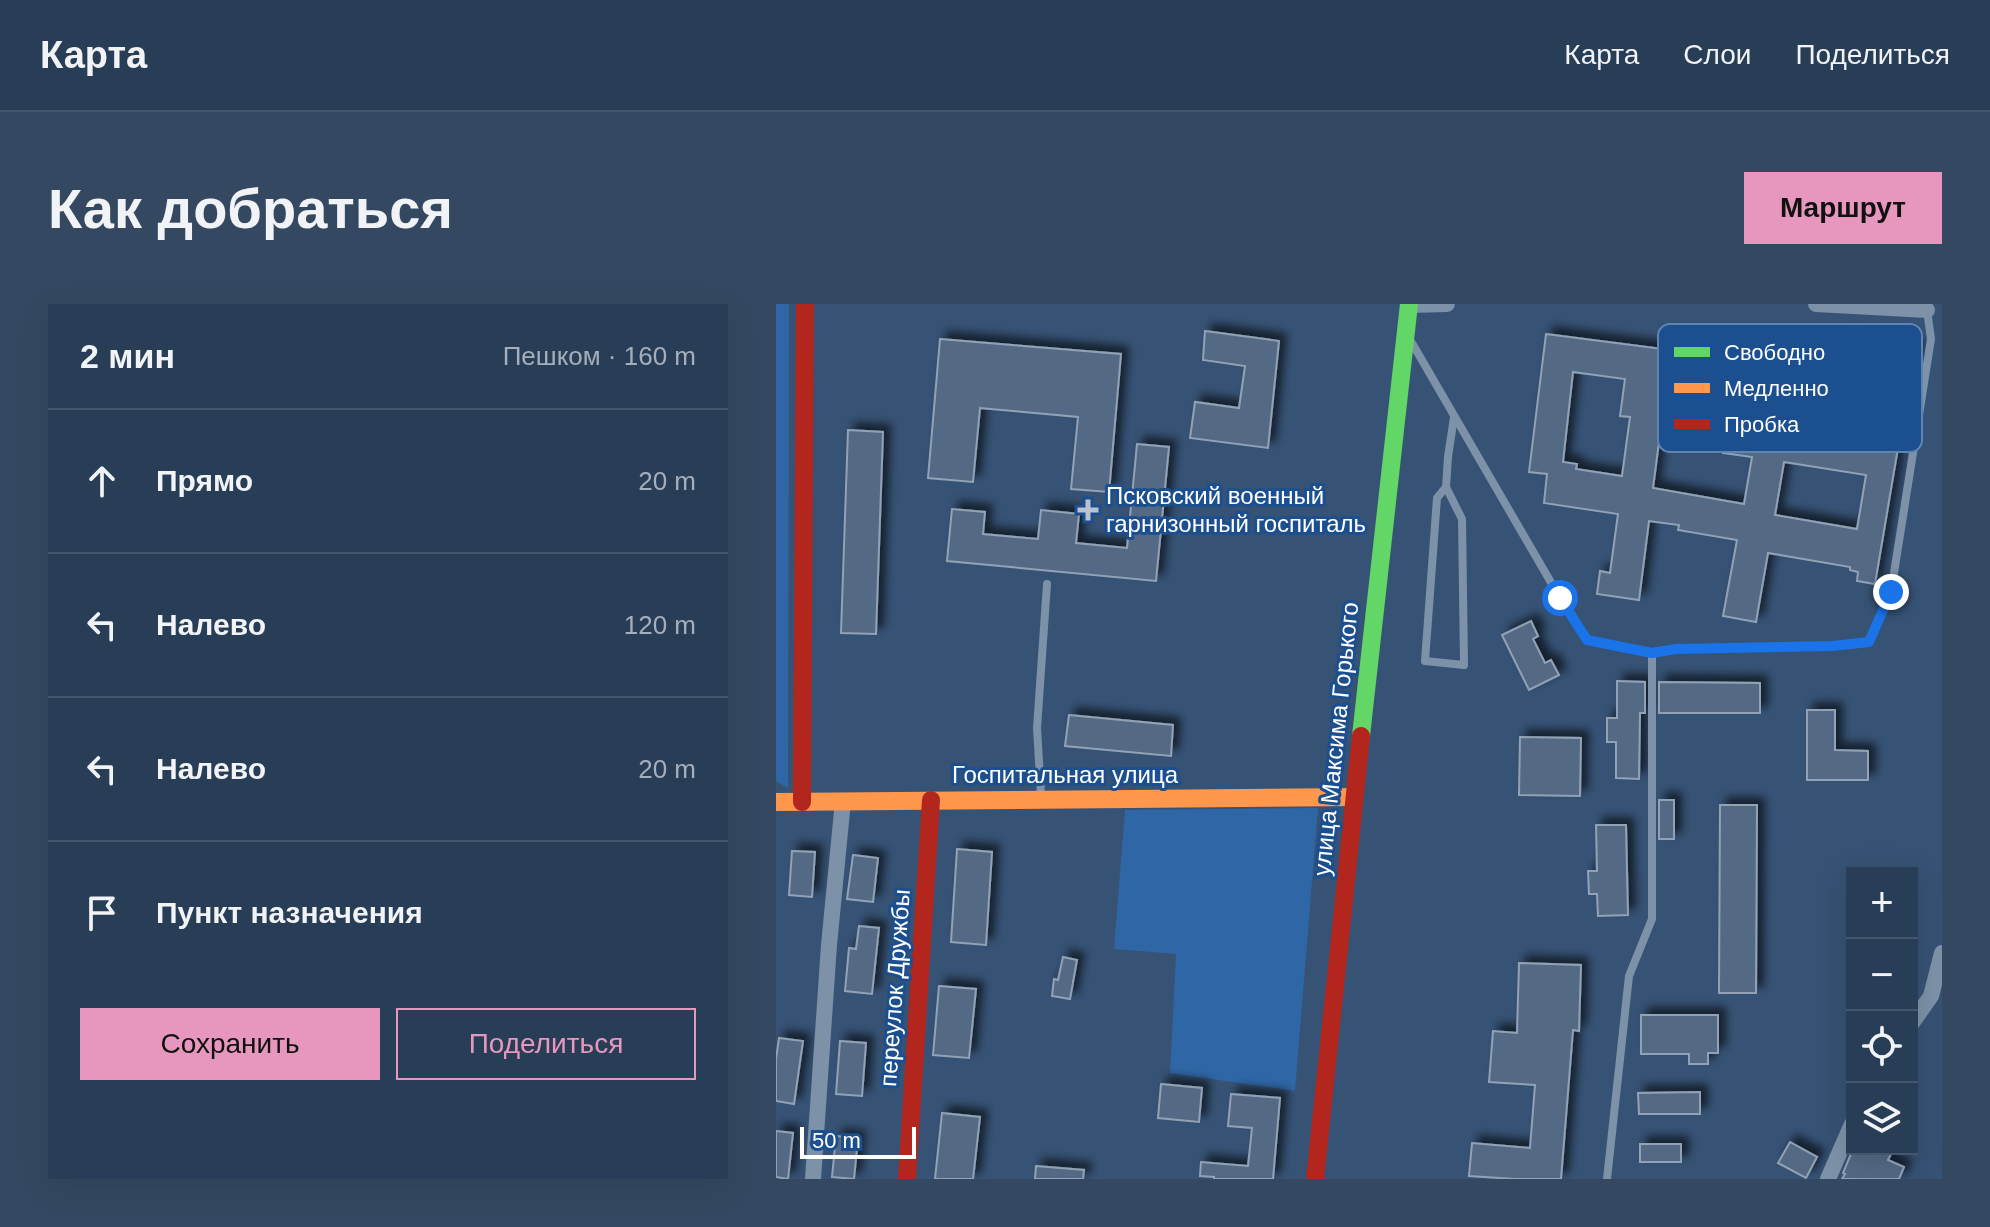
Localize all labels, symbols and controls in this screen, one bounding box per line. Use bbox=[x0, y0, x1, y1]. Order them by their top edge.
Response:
text: Карта bbox=[40, 34, 147, 76]
text: Карта bbox=[1564, 39, 1639, 70]
text: Слои bbox=[1683, 39, 1751, 70]
text: Поделиться bbox=[1795, 39, 1950, 70]
button: Маршрут bbox=[1744, 172, 1942, 244]
text: Как добраться bbox=[48, 177, 453, 240]
legend bbox=[1658, 324, 1922, 452]
text: 2 мин bbox=[80, 337, 175, 375]
text: Свободно bbox=[1724, 340, 1825, 365]
text: Пешком · 160 m bbox=[503, 341, 696, 371]
text: Медленно bbox=[1724, 376, 1829, 401]
text: Пробка bbox=[1724, 412, 1800, 437]
icon: ahead bbox=[80, 459, 124, 503]
text: Прямо bbox=[156, 464, 253, 497]
text: 20 m bbox=[638, 466, 696, 496]
place label: Псковский военный гарнизонный госпиталь bbox=[1106, 482, 1366, 537]
marker: Псковский военный гарнизонный госпиталь bbox=[1077, 499, 1099, 521]
route end bbox=[1873, 574, 1909, 610]
route start bbox=[1542, 580, 1578, 616]
street label: улица Максима Горького bbox=[1308, 601, 1363, 877]
icon: left bbox=[80, 603, 124, 647]
text: Налево bbox=[156, 608, 266, 641]
text: 120 m bbox=[624, 610, 696, 640]
icon: left bbox=[80, 747, 124, 791]
text: Налево bbox=[156, 752, 266, 785]
text: 20 m bbox=[638, 754, 696, 784]
street label: Госпитальная улица bbox=[952, 761, 1179, 788]
map controls bbox=[1846, 867, 1918, 1155]
button: + bbox=[1846, 867, 1918, 939]
street label: переулок Дружбы bbox=[874, 888, 915, 1088]
icon: arrive bbox=[80, 891, 124, 935]
text: Пункт назначения bbox=[156, 896, 423, 929]
button: − bbox=[1846, 939, 1918, 1011]
button: Сохранить bbox=[80, 1008, 380, 1080]
button: Поделиться bbox=[396, 1008, 696, 1080]
button: locate bbox=[1846, 1011, 1918, 1083]
button: layers bbox=[1846, 1083, 1918, 1155]
scale bar bbox=[800, 1123, 916, 1159]
text: 50 m bbox=[812, 1128, 861, 1153]

